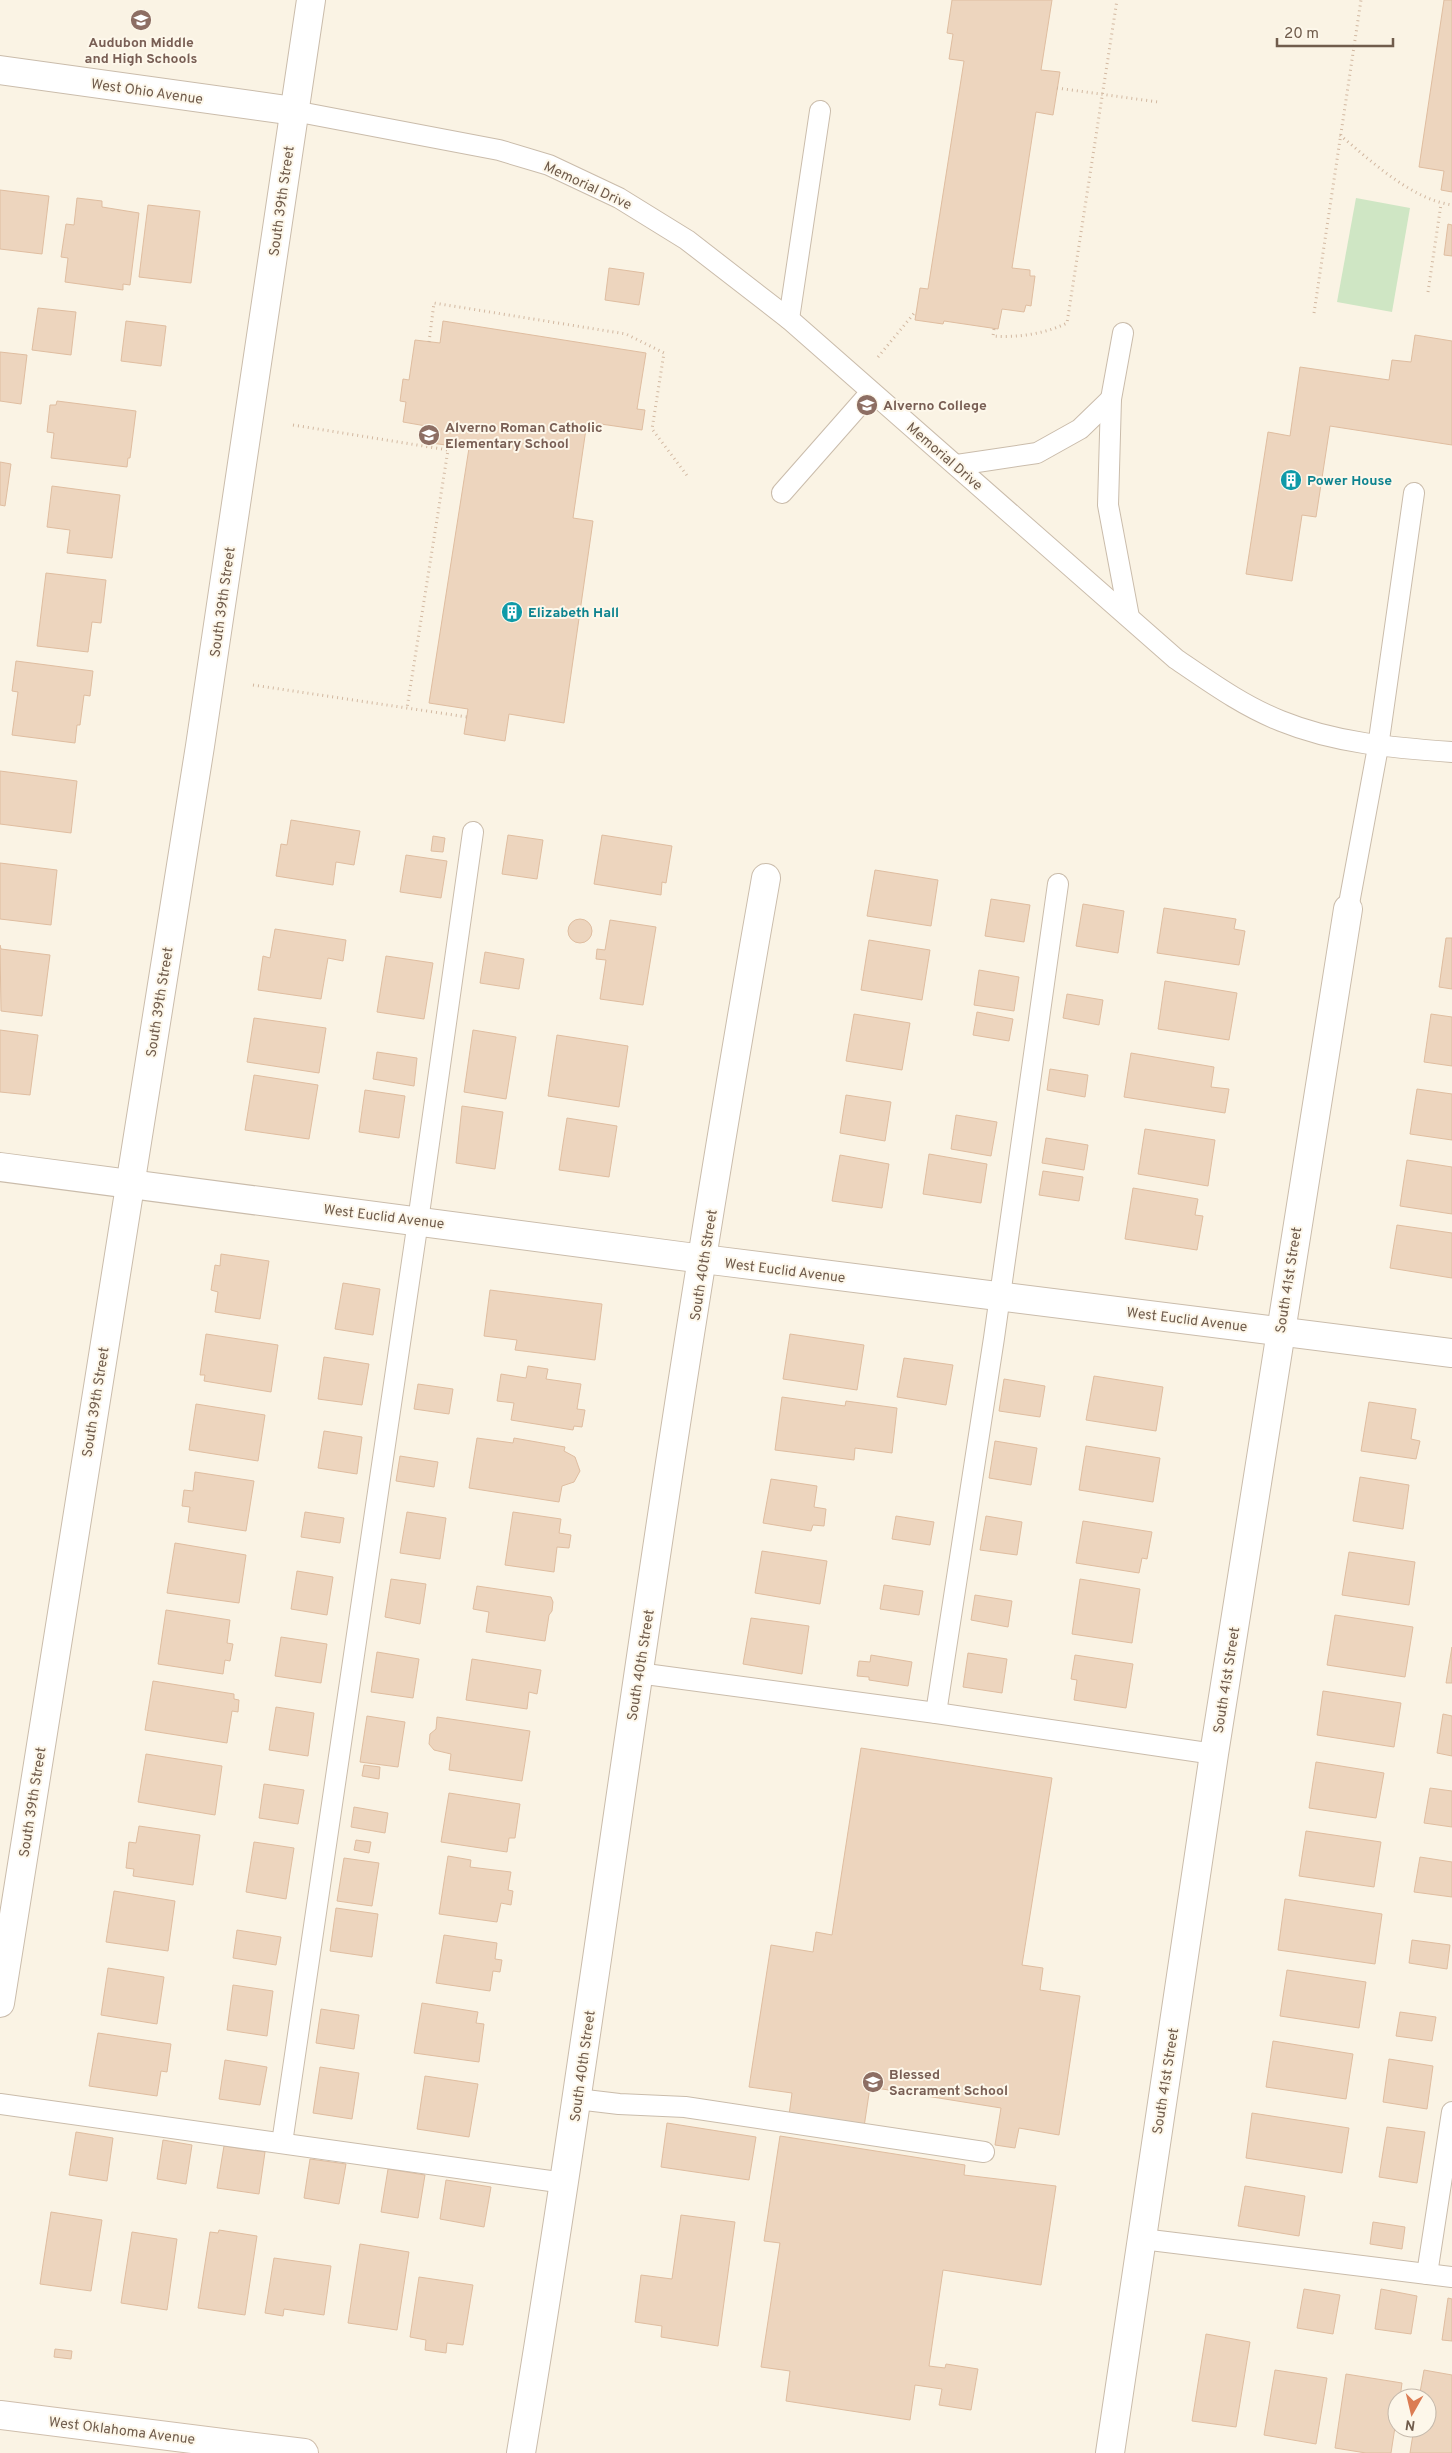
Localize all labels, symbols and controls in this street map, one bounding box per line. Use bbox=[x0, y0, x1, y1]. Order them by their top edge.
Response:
school or university icon: Audubon Middle and High Schools bbox=[129, 8, 153, 32]
scale bar bbox=[1277, 15, 1393, 47]
text: 20 m bbox=[1284, 25, 1319, 44]
place label: Audubon Middle and High Schools bbox=[85, 35, 198, 68]
street label: West Ohio Avenue bbox=[90, 76, 204, 109]
street label: South 39th Street bbox=[266, 145, 299, 257]
street label: Memorial Drive bbox=[541, 159, 634, 214]
school or university icon: Alverno College bbox=[855, 393, 879, 417]
place label: Alverno College bbox=[883, 398, 987, 415]
street label: Memorial Drive bbox=[903, 419, 986, 495]
place label: Alverno Roman Catholic Elementary School bbox=[445, 420, 603, 453]
school or university icon: Alverno Roman Catholic Elementary School bbox=[417, 423, 441, 447]
building icon: Power House bbox=[1279, 468, 1303, 492]
place label: Power House bbox=[1307, 473, 1392, 490]
street label: South 39th Street bbox=[207, 546, 240, 658]
building icon: Elizabeth Hall bbox=[500, 600, 524, 624]
place label: Elizabeth Hall bbox=[528, 605, 619, 622]
street label: South 39th Street bbox=[143, 946, 178, 1059]
street label: West Euclid Avenue bbox=[322, 1202, 445, 1233]
street label: South 40th Street bbox=[687, 1208, 722, 1322]
street label: South 41st Street bbox=[1273, 1226, 1306, 1335]
street label: West Euclid Avenue bbox=[723, 1256, 846, 1287]
street label: West Euclid Avenue bbox=[1125, 1305, 1248, 1336]
street label: South 39th Street bbox=[79, 1346, 114, 1459]
street label: South 40th Street bbox=[624, 1608, 659, 1722]
street label: South 41st Street bbox=[1211, 1626, 1244, 1735]
street label: South 39th Street bbox=[16, 1746, 51, 1859]
street label: South 40th Street bbox=[567, 2009, 600, 2123]
street label: South 41st Street bbox=[1150, 2027, 1183, 2136]
place label: Blessed Sacrament School bbox=[889, 2067, 1008, 2100]
school or university icon: Blessed Sacrament School bbox=[861, 2070, 885, 2094]
north arrow bbox=[1387, 2388, 1437, 2438]
street label: West Oklahoma Avenue bbox=[48, 2414, 196, 2449]
text: N bbox=[1404, 2415, 1417, 2434]

